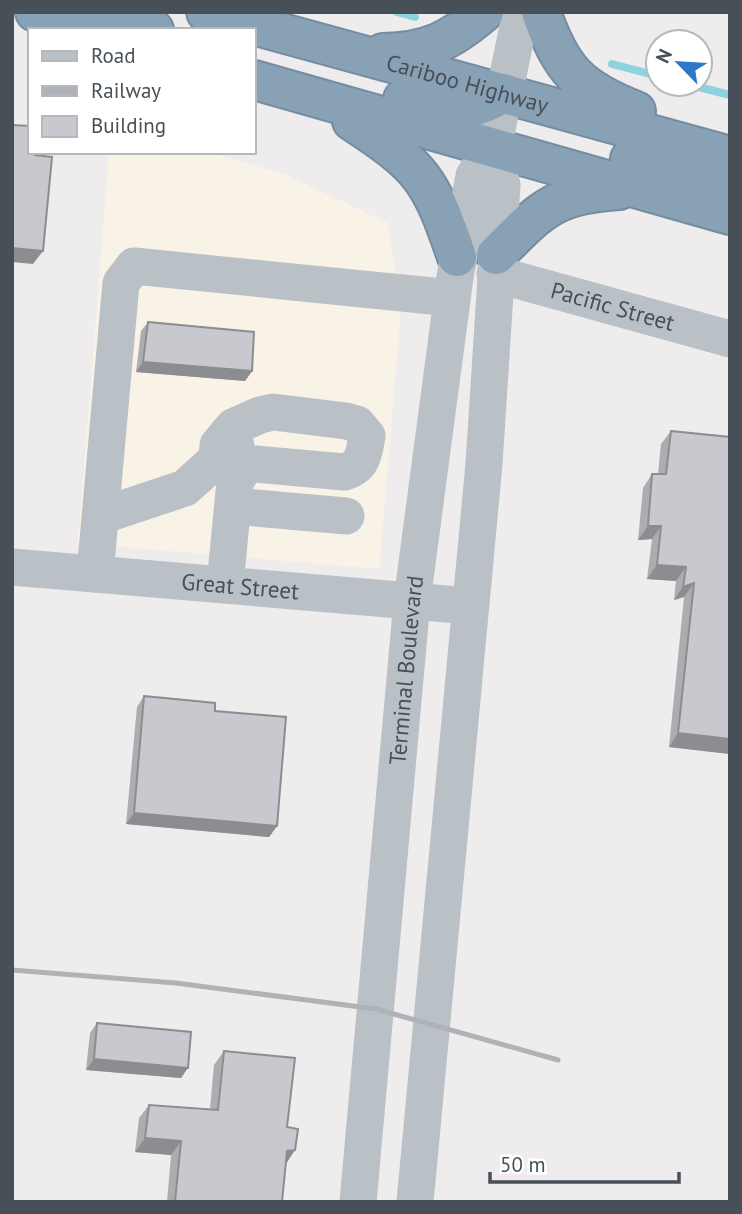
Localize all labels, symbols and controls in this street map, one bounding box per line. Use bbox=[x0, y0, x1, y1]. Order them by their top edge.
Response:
legend bbox=[28, 28, 256, 154]
north arrow bbox=[644, 28, 714, 98]
text: Road bbox=[91, 42, 135, 69]
text: N bbox=[650, 45, 677, 67]
street label: Cariboo Highway bbox=[383, 47, 552, 120]
text: Railway bbox=[91, 77, 161, 104]
text: Building bbox=[91, 112, 166, 139]
street label: Pacific Street bbox=[548, 275, 678, 337]
street label: Great Street bbox=[180, 566, 300, 605]
street label: Terminal Boulevard bbox=[382, 574, 429, 766]
scale bar bbox=[490, 1140, 679, 1184]
text: 50 m bbox=[500, 1151, 546, 1178]

